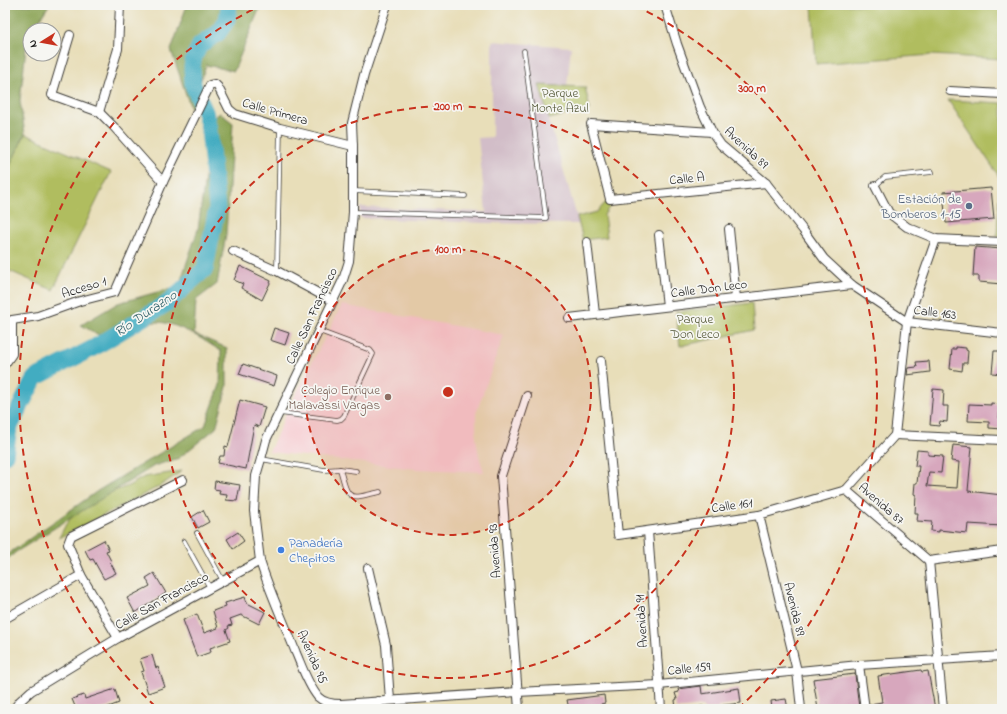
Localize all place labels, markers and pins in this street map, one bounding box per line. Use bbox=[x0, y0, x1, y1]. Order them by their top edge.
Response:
place label: Estación de Bomberos 1-15 bbox=[880, 190, 962, 224]
marker: Estación de Bomberos 1-15 bbox=[964, 201, 974, 211]
place label: Colegio Enrique Malavassi Vargas bbox=[288, 381, 380, 416]
centre of rings bbox=[441, 385, 455, 399]
marker: Colegio Enrique Malavassi Vargas bbox=[383, 392, 393, 402]
place label: Panadería Chepitos bbox=[289, 534, 343, 568]
marker: Panadería Chepitos bbox=[276, 545, 286, 555]

